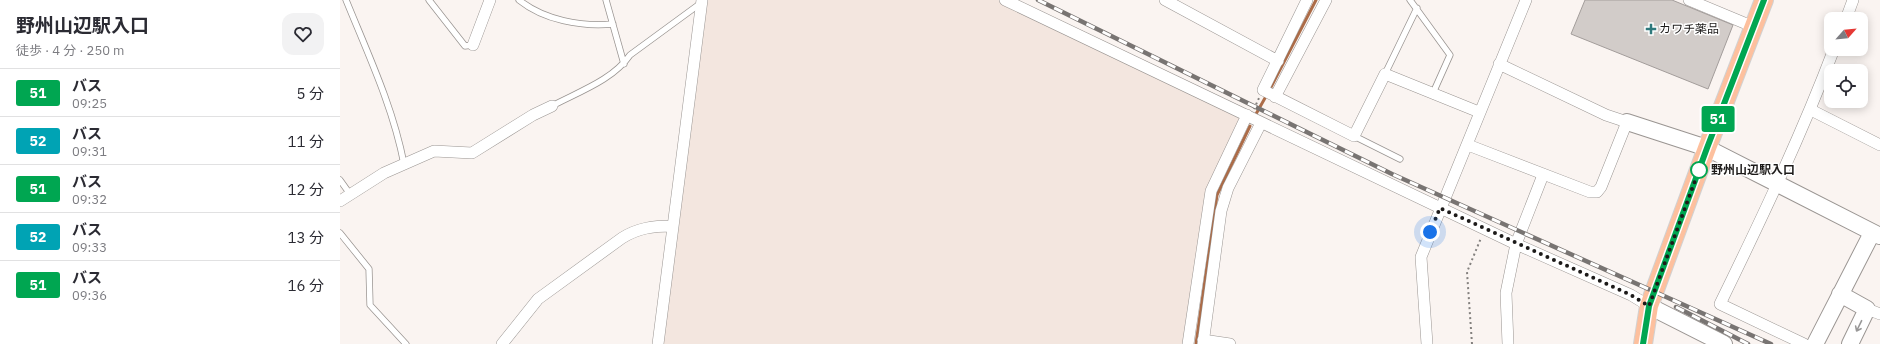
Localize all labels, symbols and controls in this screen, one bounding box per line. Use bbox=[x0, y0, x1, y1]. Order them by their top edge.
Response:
north arrow bbox=[1824, 12, 1868, 56]
map controls bbox=[1824, 12, 1868, 108]
text: 野州山辺駅入口 bbox=[16, 13, 149, 37]
button: heart bbox=[282, 13, 324, 55]
place label: カワチ薬品 bbox=[1659, 21, 1719, 36]
marker: カワチ薬品 bbox=[1646, 24, 1656, 34]
text: 徒歩 · 4 分 · 250 m bbox=[16, 42, 124, 59]
button: locate bbox=[1824, 64, 1868, 108]
text: バス bbox=[72, 76, 102, 95]
text: 51 bbox=[30, 84, 46, 102]
text: 5 分 bbox=[296, 84, 324, 103]
text: 09:25 bbox=[72, 95, 107, 112]
line badge: 51 bbox=[1700, 106, 1736, 132]
text: 51 bbox=[1710, 110, 1726, 128]
text: バス bbox=[72, 124, 102, 143]
text: 52 bbox=[30, 132, 46, 150]
text: 11 分 bbox=[287, 132, 324, 151]
text: 09:31 bbox=[72, 143, 107, 160]
marker: 野州山辺駅入口 bbox=[1690, 161, 1708, 179]
place label: 野州山辺駅入口 bbox=[1711, 162, 1795, 177]
text: バス bbox=[72, 172, 102, 191]
text: 51 bbox=[30, 180, 46, 198]
text: 12 分 bbox=[287, 180, 324, 199]
text: 09:32 bbox=[72, 191, 107, 208]
text: バス bbox=[72, 220, 102, 239]
your location bbox=[1420, 222, 1440, 242]
text: 52 bbox=[30, 228, 46, 246]
text: 13 分 bbox=[287, 228, 324, 247]
text: 09:33 bbox=[72, 239, 107, 256]
text: バス bbox=[72, 268, 102, 287]
text: 51 bbox=[30, 276, 46, 294]
text: 16 分 bbox=[287, 276, 324, 295]
text: 09:36 bbox=[72, 287, 107, 304]
one-way arrow bbox=[1854, 320, 1862, 332]

